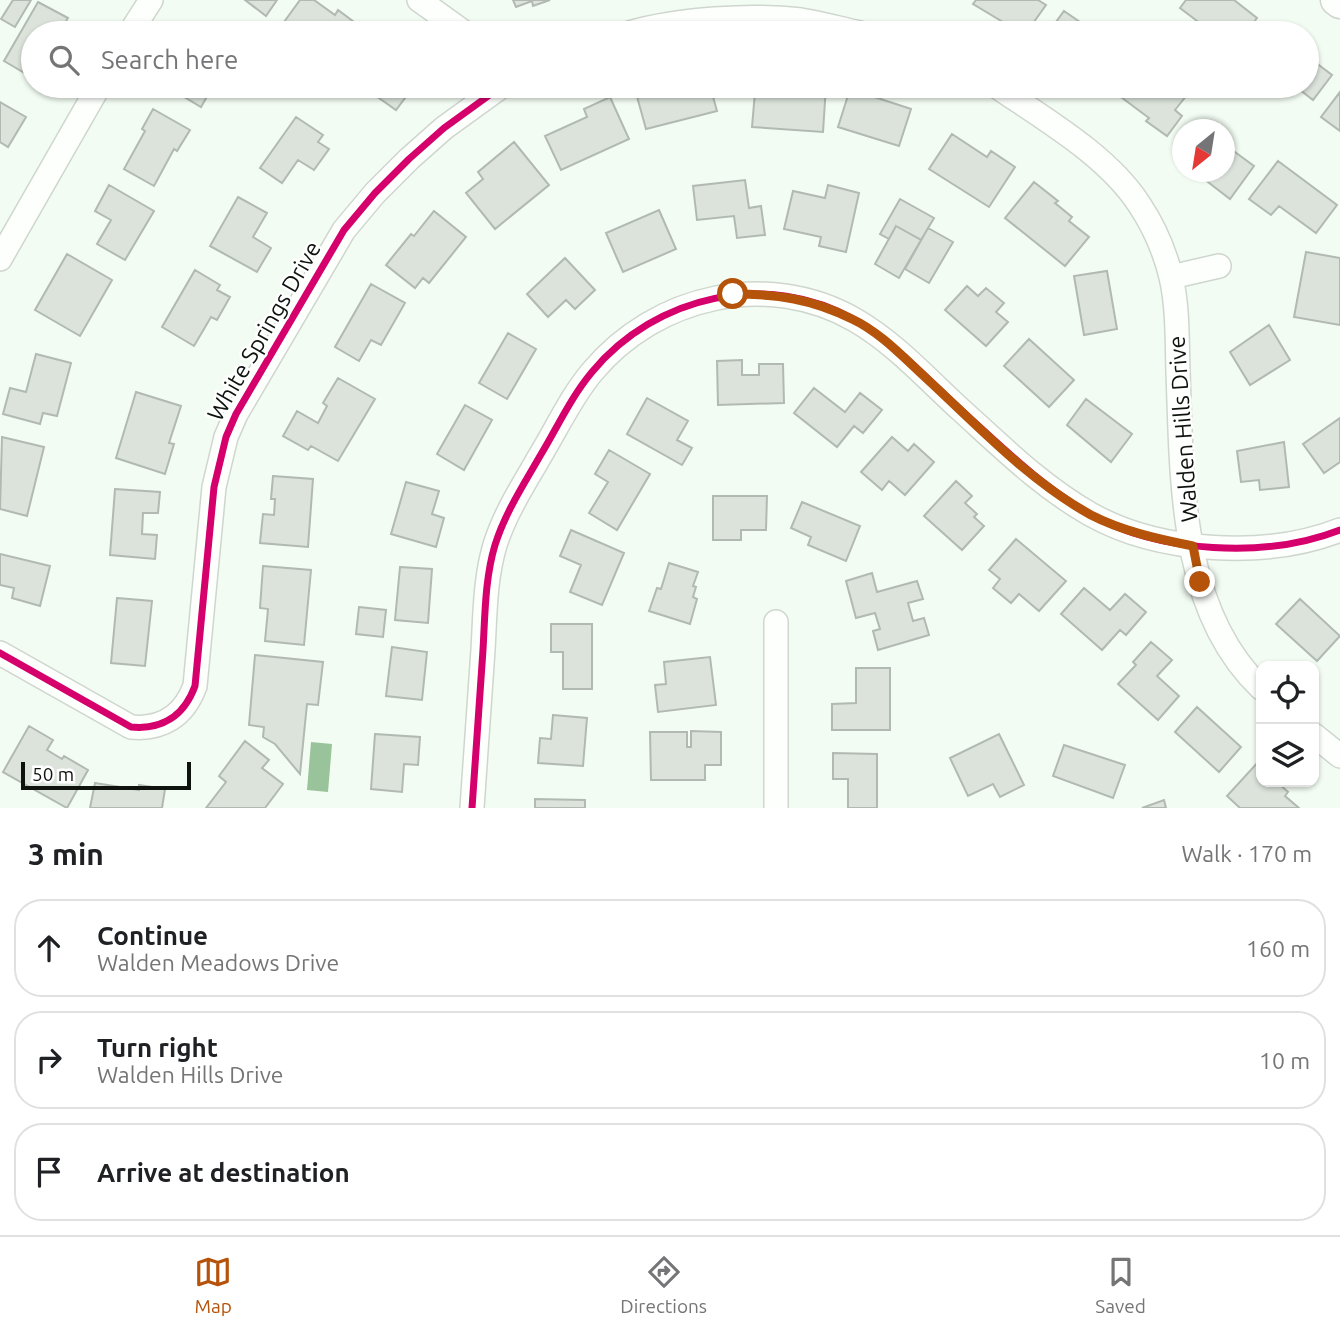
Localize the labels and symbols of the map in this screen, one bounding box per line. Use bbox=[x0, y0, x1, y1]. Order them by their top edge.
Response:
north arrow bbox=[1172, 119, 1235, 182]
street label: White Springs Drive bbox=[202, 237, 325, 425]
route start bbox=[717, 278, 748, 309]
street label: Walden Hills Drive bbox=[1164, 335, 1201, 523]
route end bbox=[1184, 566, 1215, 597]
scale bar bbox=[21, 759, 191, 791]

